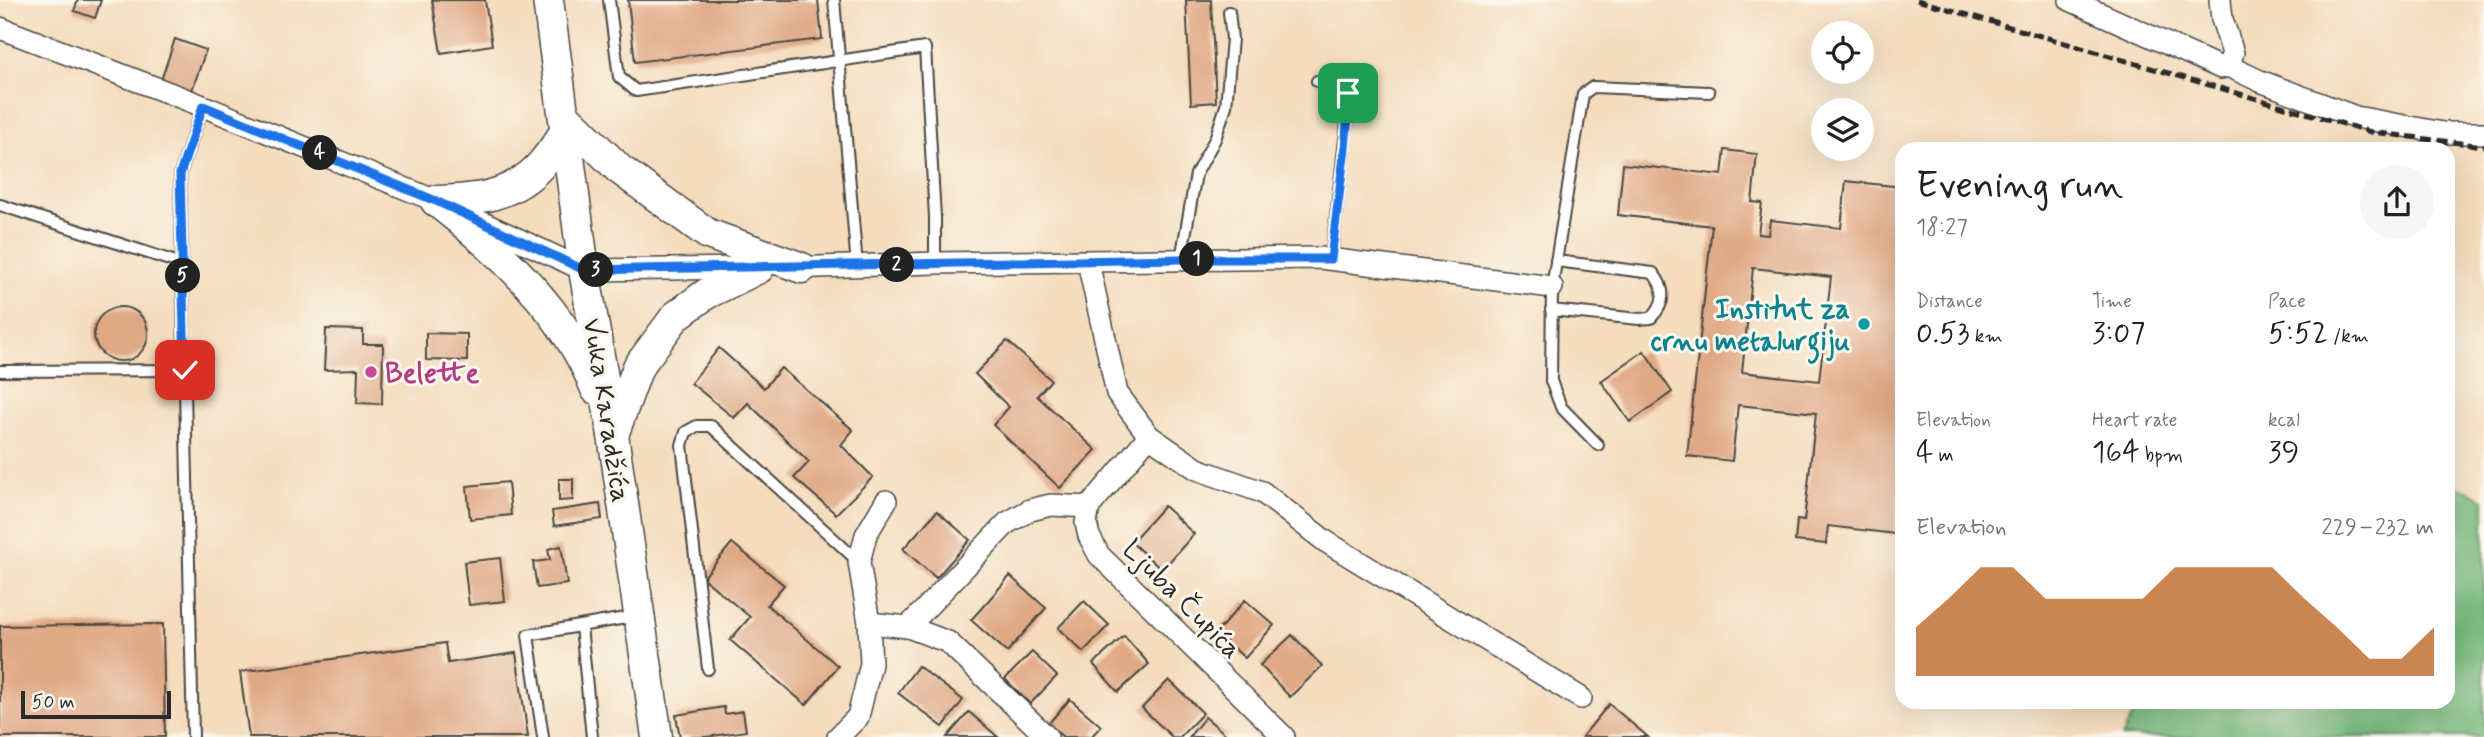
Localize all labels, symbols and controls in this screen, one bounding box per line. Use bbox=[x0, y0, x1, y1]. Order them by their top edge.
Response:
map controls bbox=[1811, 21, 1874, 161]
button: locate bbox=[1811, 21, 1874, 84]
pin bbox=[1318, 63, 1378, 123]
icon: arrive bbox=[1329, 74, 1367, 112]
button: layers bbox=[1811, 98, 1874, 161]
pin: 4 bbox=[302, 136, 338, 170]
text: 4 bbox=[314, 140, 325, 165]
text: Evening run bbox=[1916, 162, 2123, 211]
button: share bbox=[2360, 165, 2434, 239]
text: 18:27 bbox=[1916, 213, 1968, 243]
pin: 1 bbox=[1180, 242, 1214, 276]
text: 1 bbox=[1192, 246, 1201, 271]
pin: 2 bbox=[880, 247, 914, 282]
pin: 3 bbox=[578, 252, 614, 288]
text: 2 bbox=[892, 252, 901, 277]
text: 3 bbox=[591, 257, 600, 282]
pin: 5 bbox=[166, 258, 200, 294]
text: 5 bbox=[177, 263, 188, 288]
text: Distance bbox=[1916, 289, 1983, 314]
text: Time bbox=[2092, 289, 2132, 314]
text: Pace bbox=[2268, 289, 2306, 314]
place label: Institut za crnu metalurgiju bbox=[1651, 292, 1850, 364]
text: 0.53 bbox=[1916, 314, 1970, 353]
text: 3:07 bbox=[2092, 314, 2145, 353]
text: 5:52 bbox=[2268, 314, 2328, 353]
street label: Vuka Karadžića bbox=[573, 315, 638, 505]
marker: Institut za crnu metalurgiju bbox=[1856, 316, 1872, 332]
text: km bbox=[1970, 324, 2003, 349]
text: /km bbox=[2328, 324, 2369, 349]
pin bbox=[155, 340, 215, 400]
icon: check bbox=[166, 351, 204, 389]
place label: Belette bbox=[385, 356, 480, 393]
marker: Belette bbox=[363, 364, 379, 380]
text: Elevation bbox=[1916, 408, 1991, 433]
text: Heart rate bbox=[2092, 408, 2177, 433]
text: kcal bbox=[2268, 408, 2300, 433]
text: 4 bbox=[1916, 433, 1933, 472]
text: 164 bbox=[2092, 433, 2140, 472]
text: 39 bbox=[2268, 433, 2299, 472]
text: m bbox=[1933, 443, 1954, 468]
text: bpm bbox=[2140, 443, 2183, 468]
text: Elevation bbox=[1916, 513, 2007, 543]
text: 229–232 m bbox=[2322, 513, 2434, 543]
street label: Ljuba Čupića bbox=[1113, 532, 1249, 668]
scale bar bbox=[21, 688, 172, 720]
text: 50 m bbox=[32, 690, 75, 715]

